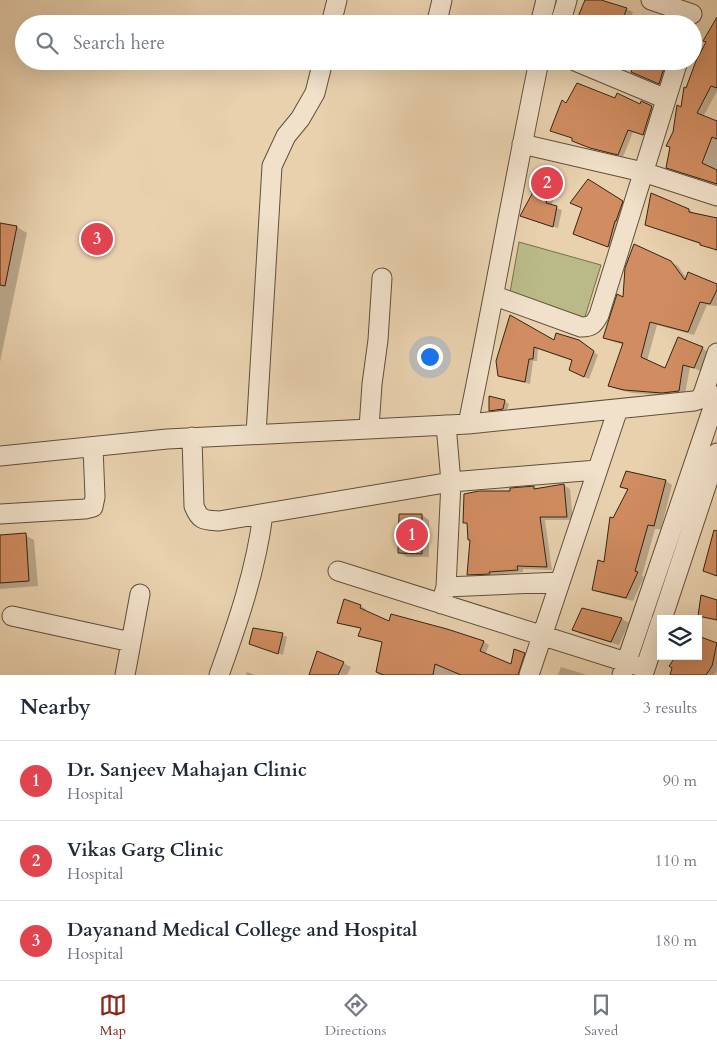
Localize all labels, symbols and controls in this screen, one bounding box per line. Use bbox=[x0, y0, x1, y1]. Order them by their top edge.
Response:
search box bbox=[15, 15, 702, 70]
icon: search bbox=[33, 29, 61, 57]
text: Search here bbox=[73, 30, 165, 56]
pin: 2 bbox=[531, 164, 563, 202]
pin: 3 bbox=[81, 220, 113, 258]
your location bbox=[417, 344, 443, 370]
pin: 1 bbox=[396, 516, 428, 554]
map controls bbox=[657, 615, 702, 660]
button: layers bbox=[657, 615, 702, 660]
text: Nearby bbox=[20, 693, 91, 722]
text: 3 results bbox=[643, 697, 697, 719]
text: Dr. Sanjeev Mahajan Clinic bbox=[67, 757, 307, 783]
text: 1 bbox=[32, 770, 40, 792]
text: 90 m bbox=[663, 770, 697, 792]
text: Hospital bbox=[67, 783, 123, 805]
text: Vikas Garg Clinic bbox=[67, 837, 224, 863]
text: 2 bbox=[32, 850, 40, 872]
text: 110 m bbox=[655, 850, 697, 872]
text: Hospital bbox=[67, 863, 123, 885]
text: Dayanand Medical College and Hospital bbox=[67, 917, 417, 943]
text: 3 bbox=[32, 930, 40, 952]
text: 180 m bbox=[655, 930, 697, 952]
text: Hospital bbox=[67, 943, 123, 965]
tab: Map bbox=[99, 991, 127, 1040]
tab: Directions bbox=[325, 991, 386, 1040]
tab: Saved bbox=[584, 991, 618, 1040]

